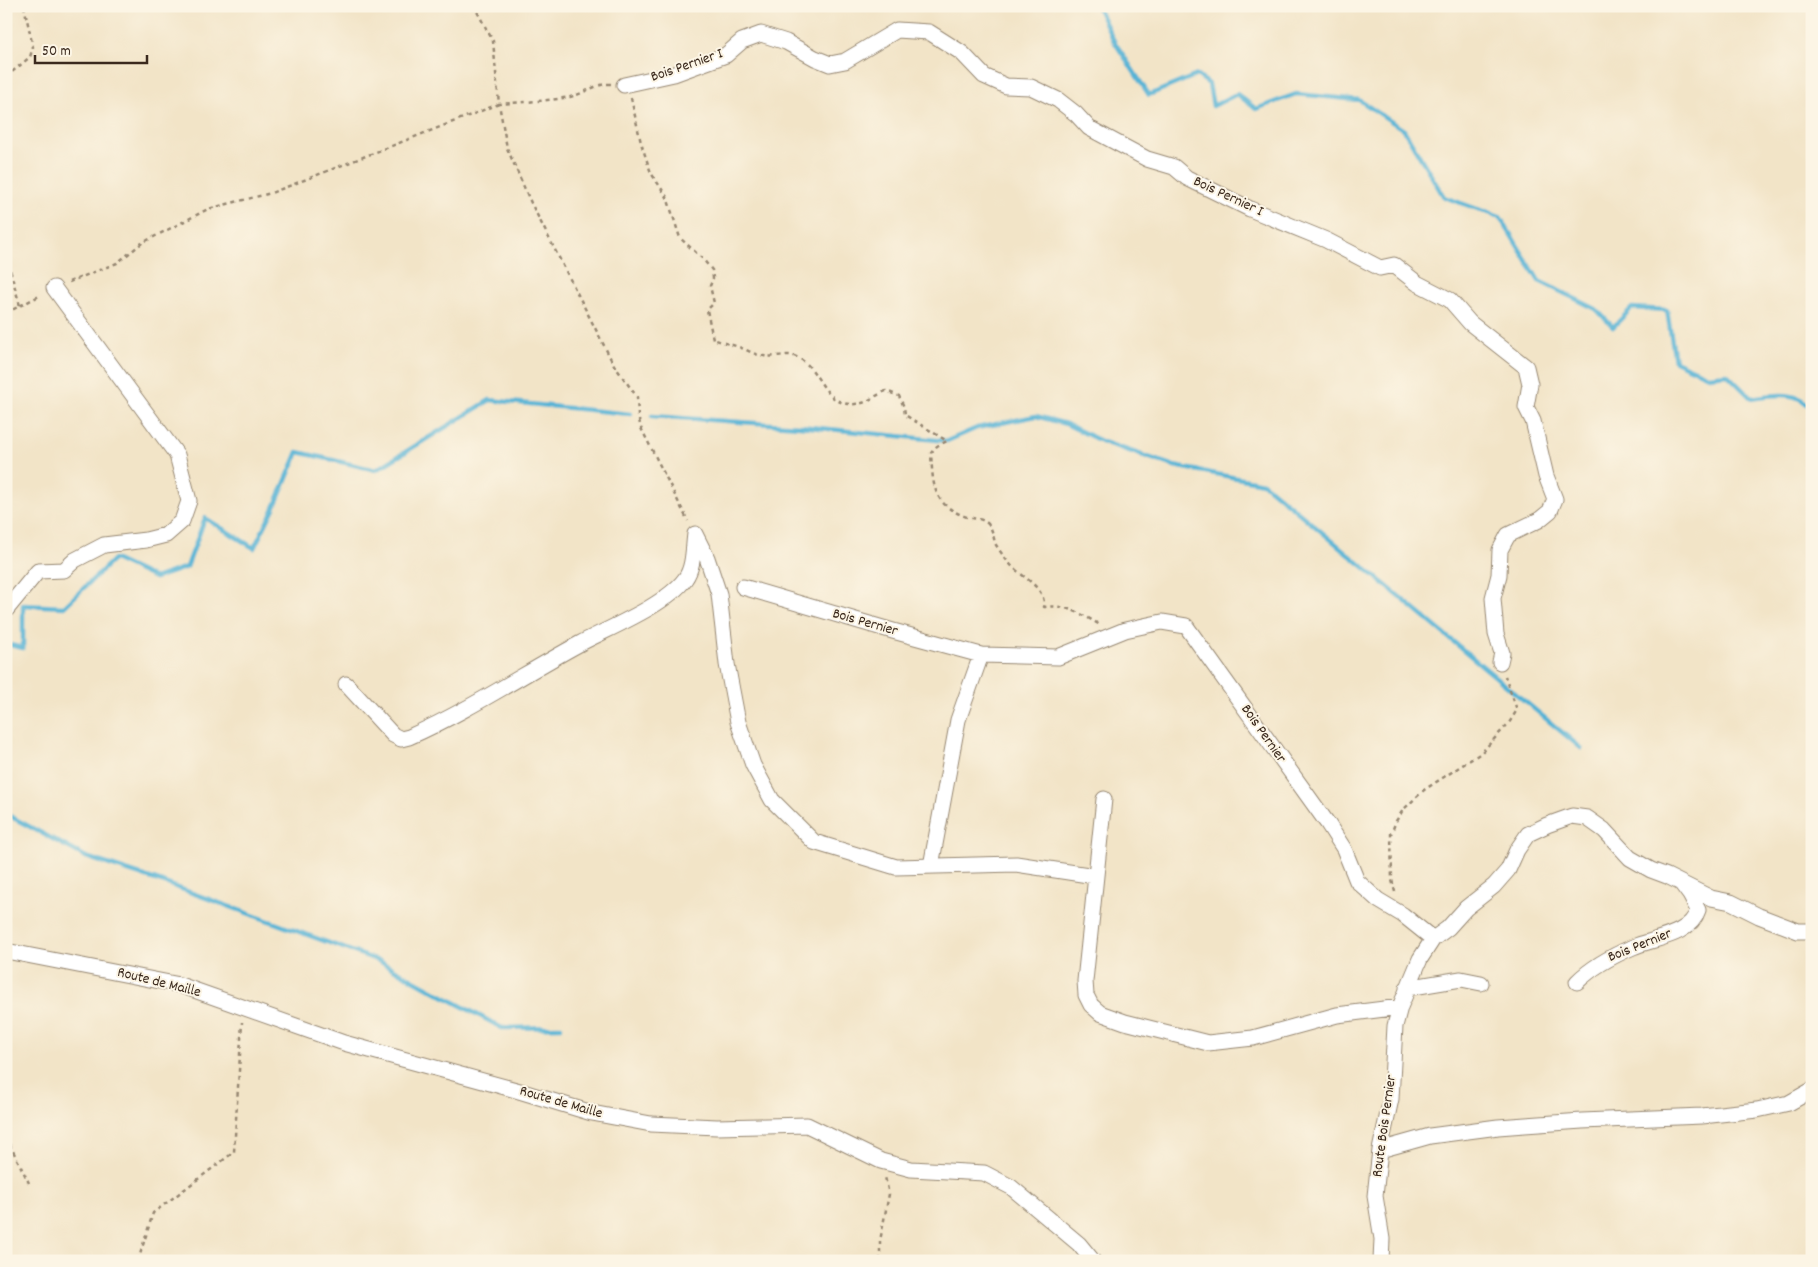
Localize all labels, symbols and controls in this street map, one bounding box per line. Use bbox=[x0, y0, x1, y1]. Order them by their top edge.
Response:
scale bar bbox=[35, 32, 148, 64]
text: 50 m bbox=[42, 41, 71, 63]
street label: Bois Pernier I bbox=[648, 43, 726, 89]
street label: Bois Pernier I bbox=[1189, 171, 1267, 223]
street label: Bois Pernier bbox=[830, 603, 901, 643]
street label: Bois Pernier bbox=[1235, 700, 1291, 768]
street label: Bois Pernier bbox=[1605, 923, 1676, 969]
street label: Route de Maille bbox=[115, 962, 203, 1004]
street label: Route Bois Pernier bbox=[1367, 1073, 1403, 1179]
street label: Route de Maille bbox=[517, 1081, 605, 1125]

